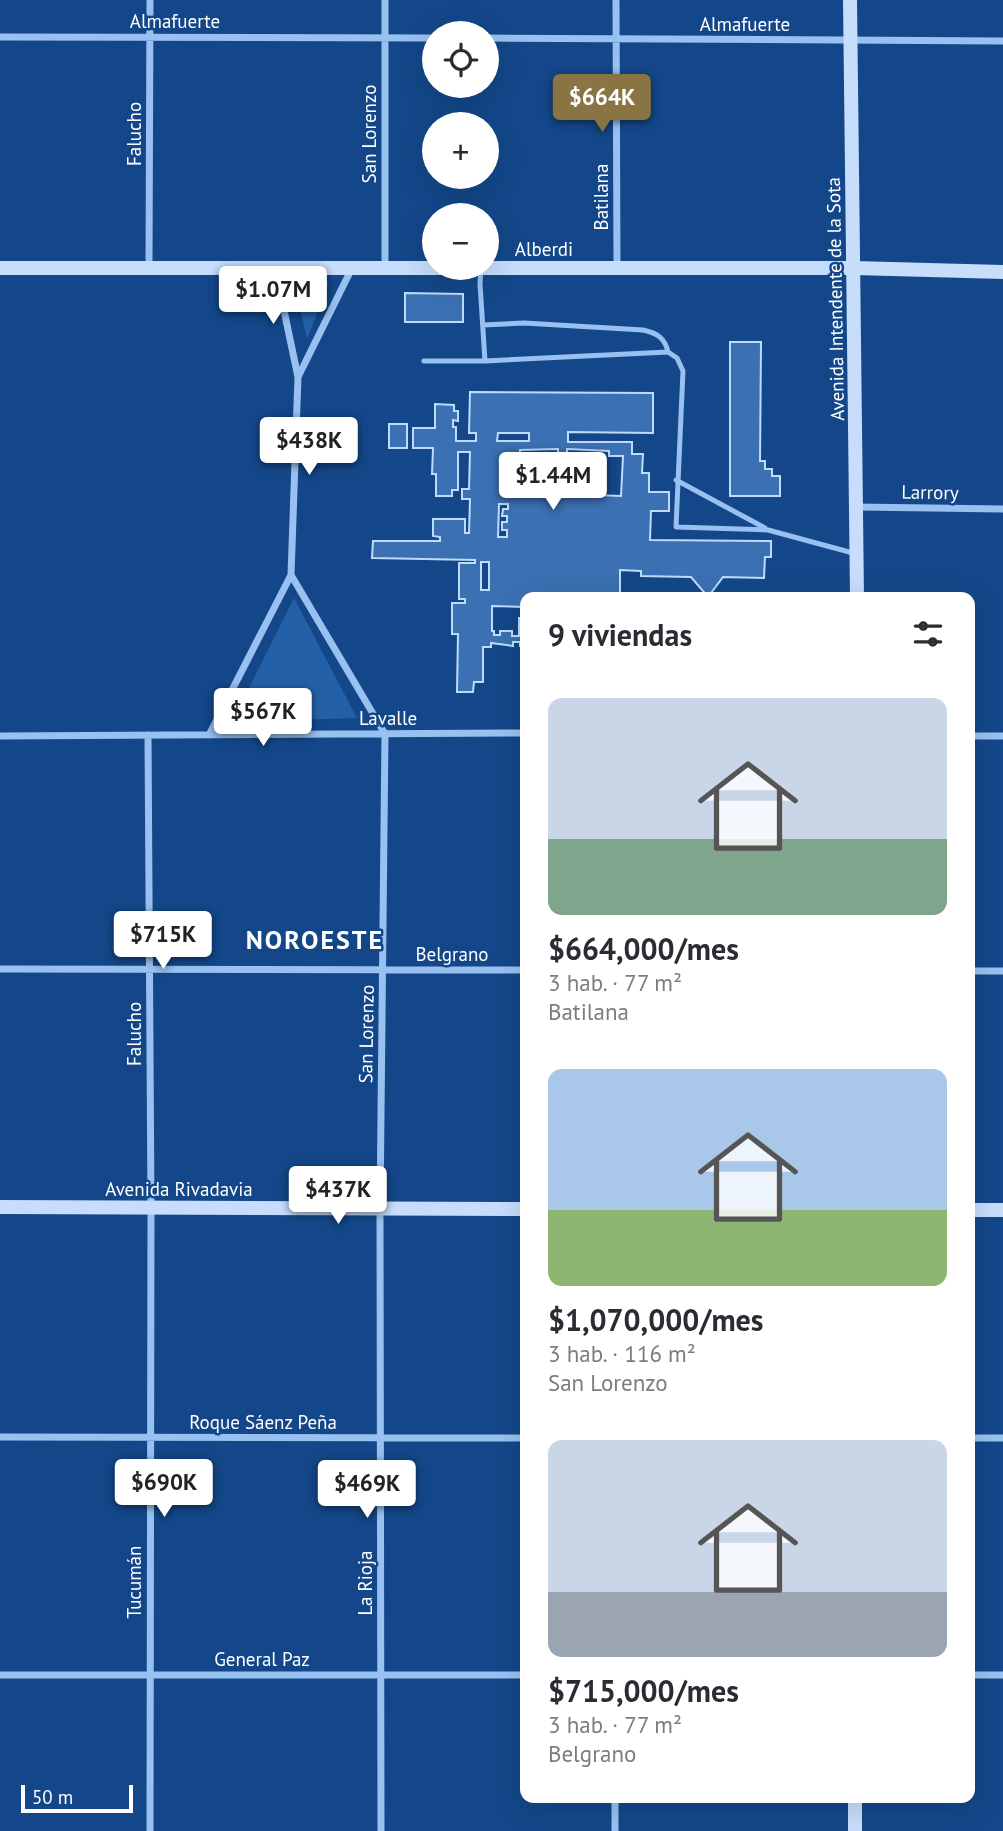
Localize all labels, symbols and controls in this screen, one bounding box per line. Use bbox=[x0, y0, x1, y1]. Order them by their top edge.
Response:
street label: Almafuerte bbox=[130, 9, 220, 33]
street label: Almafuerte bbox=[700, 12, 790, 36]
map controls bbox=[422, 21, 499, 280]
button: locate bbox=[422, 21, 499, 98]
pin: $664K bbox=[553, 74, 651, 134]
text: $664K bbox=[569, 82, 635, 111]
street label: San Lorenzo bbox=[357, 85, 381, 183]
street label: Falucho bbox=[122, 102, 146, 166]
button: + bbox=[422, 112, 499, 189]
street label: Batilana bbox=[589, 164, 613, 230]
street label: Avenida Intendente de la Sota bbox=[821, 177, 849, 421]
button: − bbox=[422, 203, 499, 280]
street label: Alberdi bbox=[515, 237, 573, 261]
pin: $1.07M bbox=[216, 266, 330, 326]
text: $1.07M bbox=[235, 274, 311, 303]
pin: $438K bbox=[260, 418, 358, 477]
text: $438K bbox=[276, 425, 342, 454]
pin: $1.44M bbox=[496, 452, 610, 512]
text: $1.44M bbox=[515, 460, 591, 489]
street label: Larrory bbox=[901, 480, 959, 505]
text: 9 viviendas bbox=[548, 615, 692, 654]
icon: filters bbox=[909, 615, 947, 653]
pin: $567K bbox=[214, 688, 312, 748]
text: $567K bbox=[230, 696, 296, 725]
street label: Lavalle bbox=[359, 706, 417, 730]
icon: home bbox=[685, 743, 811, 869]
pin: $715K bbox=[114, 912, 212, 971]
text: $715K bbox=[130, 919, 196, 948]
district label: NOROESTE bbox=[246, 923, 384, 956]
text: $664,000/mes bbox=[548, 929, 739, 968]
street label: Belgrano bbox=[416, 942, 488, 966]
text: 3 hab. · 77 m² bbox=[548, 968, 682, 997]
street label: San Lorenzo bbox=[353, 984, 379, 1084]
text: Batilana bbox=[548, 997, 629, 1026]
street label: Falucho bbox=[122, 1002, 146, 1066]
icon: home bbox=[685, 1114, 811, 1240]
pin: $437K bbox=[289, 1166, 387, 1226]
text: $437K bbox=[305, 1174, 371, 1203]
street label: Avenida Rivadavia bbox=[105, 1177, 253, 1201]
text: $1,070,000/mes bbox=[548, 1300, 764, 1339]
text: 3 hab. · 116 m² bbox=[548, 1339, 696, 1368]
text: San Lorenzo bbox=[548, 1368, 668, 1397]
street label: Roque Sáenz Peña bbox=[189, 1410, 337, 1434]
pin: $690K bbox=[115, 1460, 213, 1519]
pin: $469K bbox=[318, 1460, 416, 1520]
text: $690K bbox=[131, 1467, 197, 1496]
text: $469K bbox=[334, 1468, 400, 1497]
icon: home bbox=[685, 1485, 811, 1611]
street label: Tucumán bbox=[122, 1546, 146, 1618]
street label: La Rioja bbox=[353, 1550, 377, 1616]
street label: General Paz bbox=[214, 1647, 310, 1671]
text: $715,000/mes bbox=[548, 1671, 739, 1710]
text: 3 hab. · 77 m² bbox=[548, 1710, 682, 1739]
text: Belgrano bbox=[548, 1739, 636, 1768]
scale bar bbox=[21, 1782, 133, 1814]
text: 50 m bbox=[32, 1785, 73, 1809]

